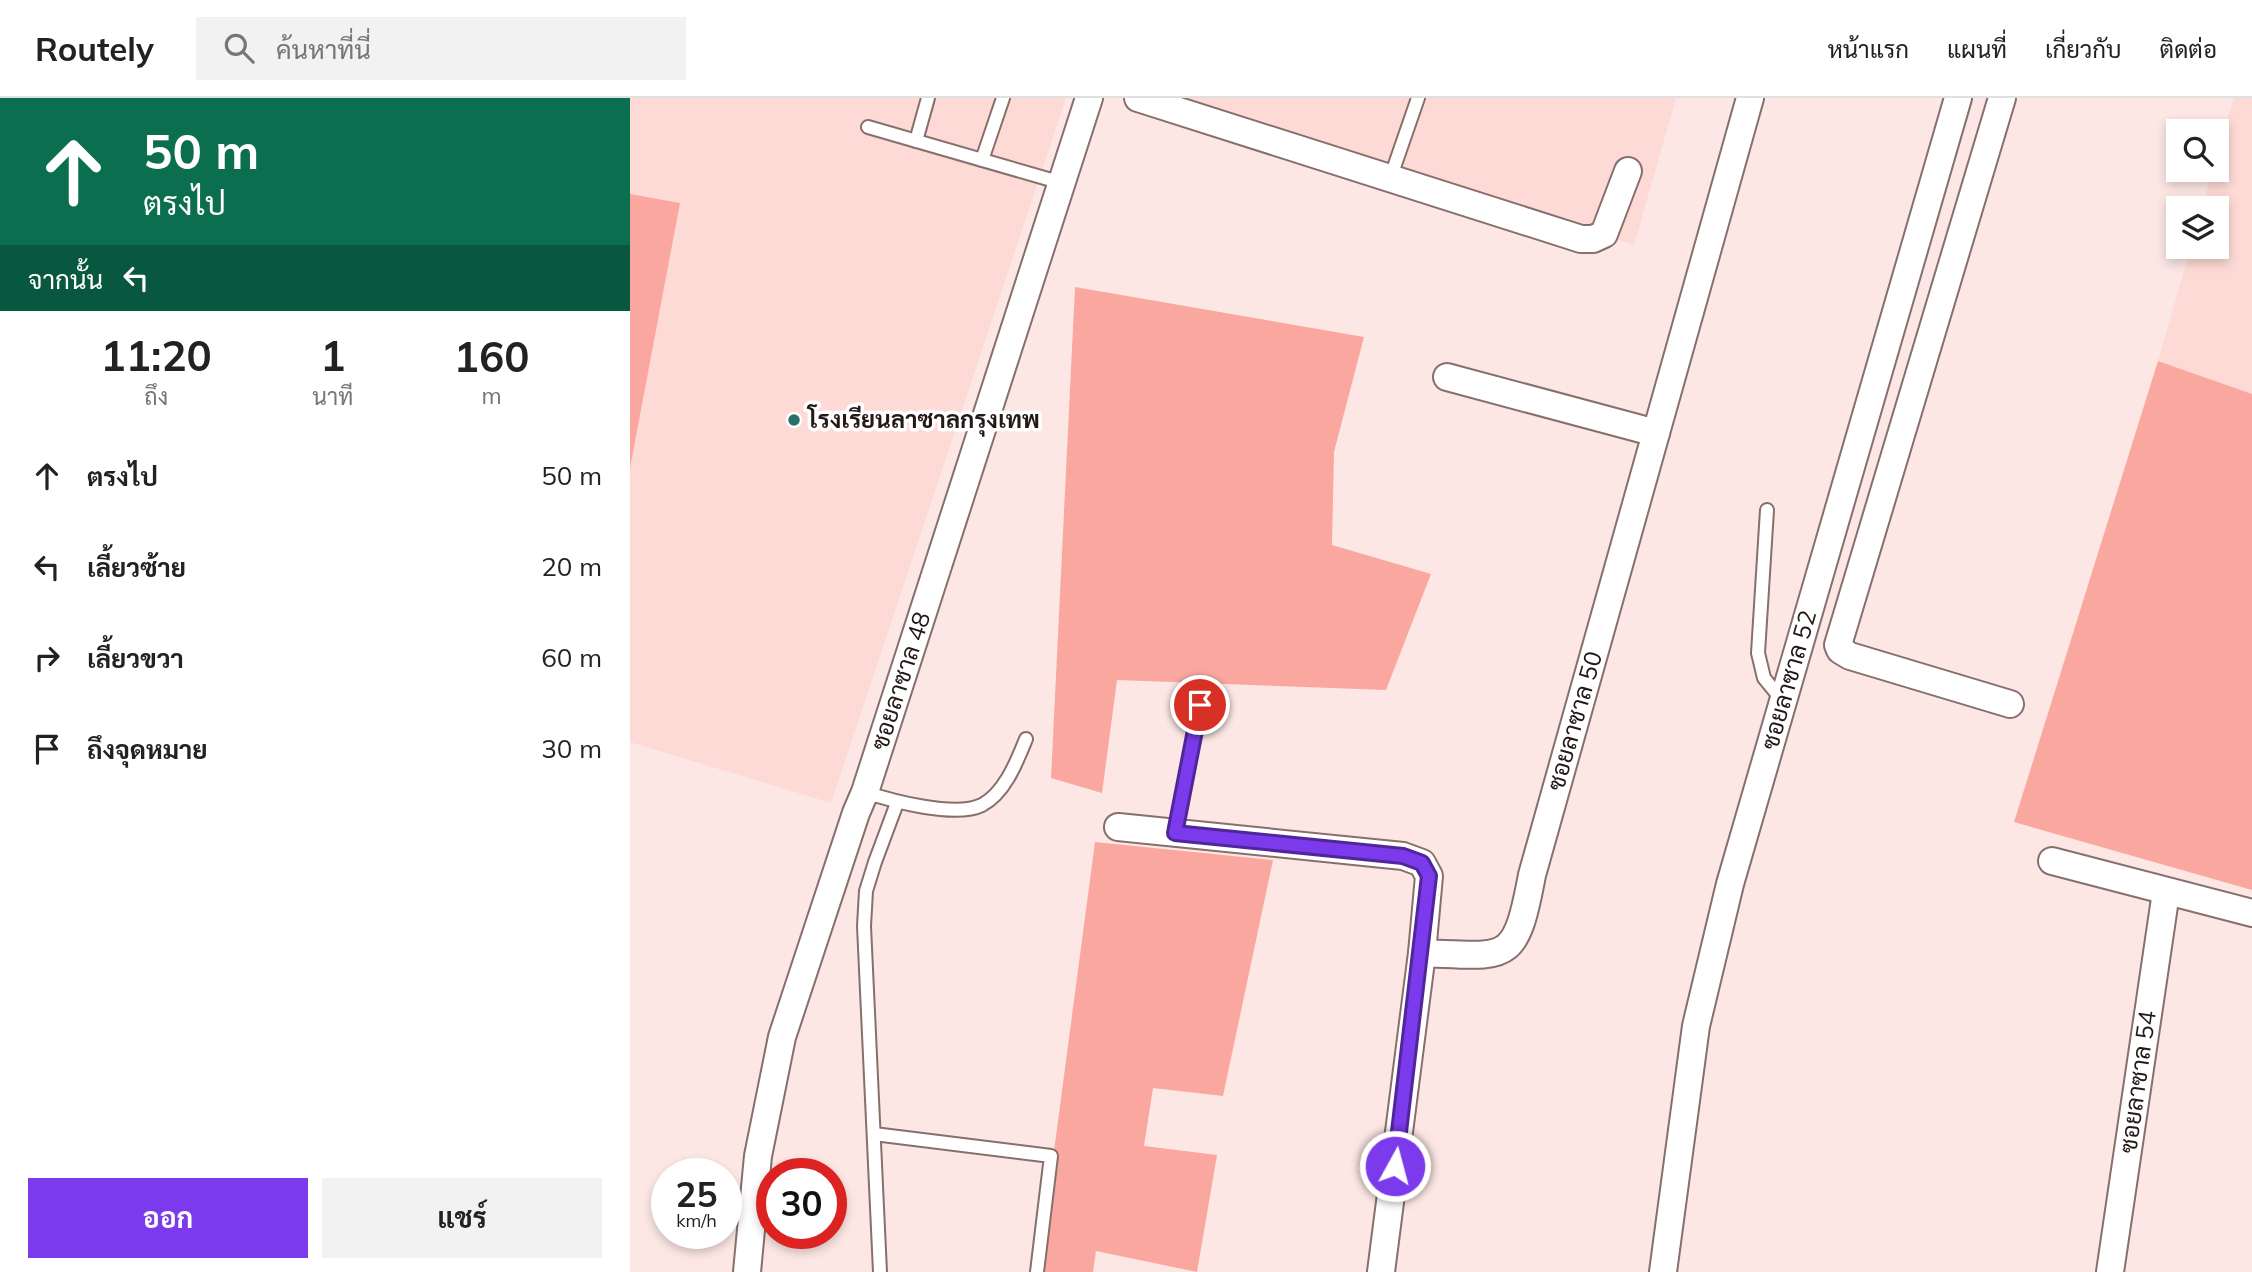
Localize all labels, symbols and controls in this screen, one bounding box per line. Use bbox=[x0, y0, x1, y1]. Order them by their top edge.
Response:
search box bbox=[196, 17, 686, 80]
text: Routely bbox=[35, 28, 154, 69]
icon: search bbox=[220, 29, 258, 67]
text: ค้นหาที่นี่ bbox=[276, 33, 371, 66]
text: หน้าแรก bbox=[1828, 34, 1909, 64]
text: แผนที่ bbox=[1947, 34, 2007, 64]
text: เกี่ยวกับ bbox=[2045, 34, 2122, 64]
text: ติดต่อ bbox=[2160, 34, 2217, 64]
map controls bbox=[2166, 119, 2229, 259]
button: search bbox=[2166, 119, 2229, 182]
text: 50 m bbox=[143, 120, 259, 181]
icon: ahead bbox=[28, 126, 119, 217]
text: ตรงไป bbox=[143, 183, 226, 223]
button: layers bbox=[2166, 196, 2229, 259]
icon: left bbox=[117, 259, 155, 297]
text: จากนั้น bbox=[28, 263, 103, 296]
text: 11:20 bbox=[101, 329, 212, 382]
text: 1 bbox=[320, 329, 345, 382]
text: 160 bbox=[454, 330, 529, 383]
text: m bbox=[482, 381, 502, 410]
text: ถึง bbox=[144, 382, 168, 411]
text: นาที bbox=[312, 382, 353, 411]
place label: โรงเรียนลาซาลกรุงเทพ bbox=[806, 404, 1040, 437]
marker: โรงเรียนลาซาลกรุงเทพ bbox=[786, 412, 802, 428]
icon: ahead bbox=[28, 457, 66, 495]
text: 50 m bbox=[541, 459, 602, 492]
text: ตรงไป bbox=[87, 460, 158, 493]
icon: left bbox=[28, 548, 66, 586]
text: 20 m bbox=[541, 550, 602, 583]
text: เลี้ยวซ้าย bbox=[87, 551, 186, 584]
street label: ซอยลาซาล 52 bbox=[1754, 607, 1822, 753]
street label: ซอยลาซาล 48 bbox=[864, 608, 936, 754]
icon: right bbox=[28, 639, 66, 677]
text: 60 m bbox=[541, 641, 602, 674]
text: เลี้ยวขวา bbox=[87, 642, 184, 675]
street label: ซอยลาซาล 50 bbox=[1540, 648, 1608, 794]
pin bbox=[1170, 675, 1230, 735]
icon: arrive bbox=[1181, 686, 1219, 724]
icon: arrive bbox=[28, 730, 66, 768]
text: 30 m bbox=[541, 732, 602, 765]
text: ถึงจุดหมาย bbox=[87, 733, 208, 766]
street label: ซอยลาซาล 54 bbox=[2112, 1009, 2162, 1155]
position arrow bbox=[1358, 1129, 1432, 1203]
speed limit sign: 30 bbox=[756, 1158, 847, 1249]
text: 25 bbox=[675, 1172, 718, 1216]
button: ออก bbox=[28, 1178, 308, 1258]
button: แชร์ bbox=[322, 1178, 602, 1258]
text: km/h bbox=[676, 1209, 717, 1232]

